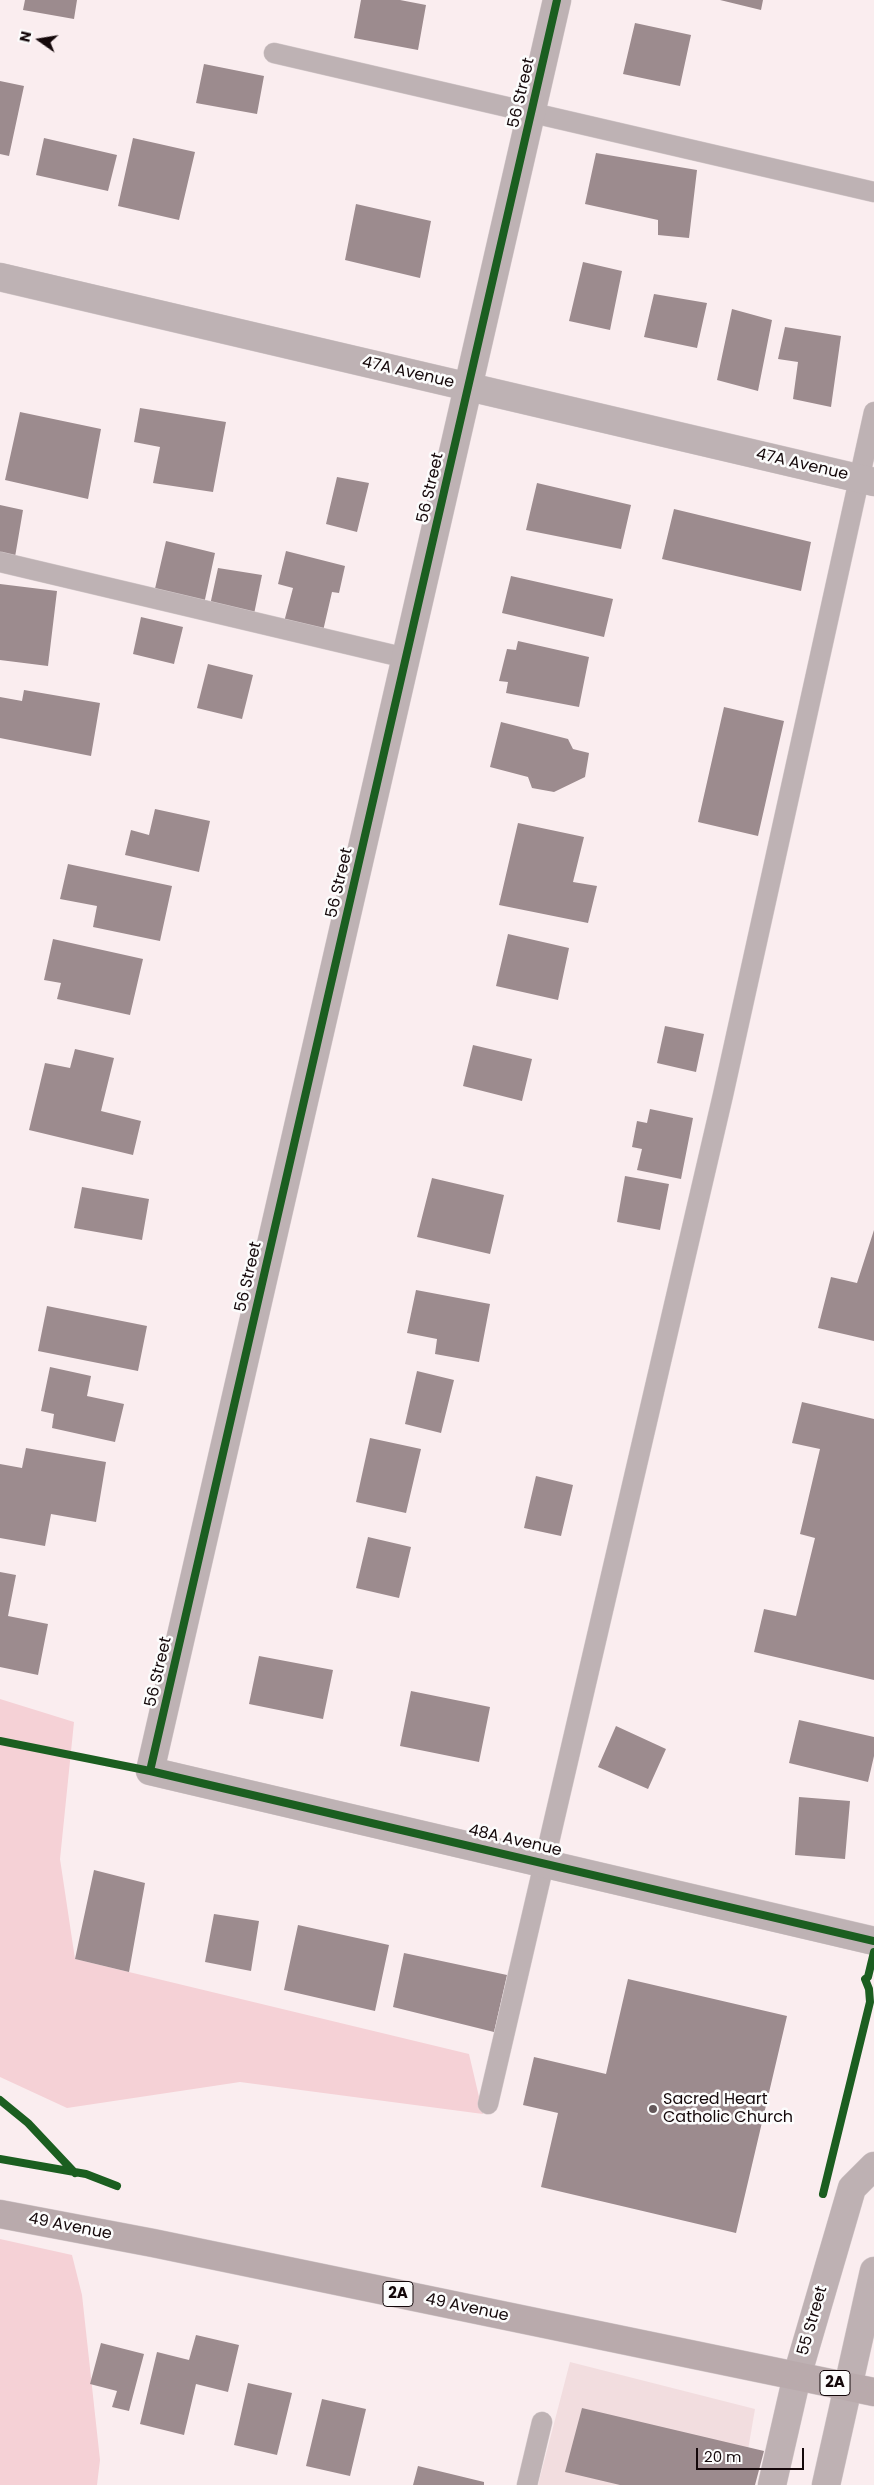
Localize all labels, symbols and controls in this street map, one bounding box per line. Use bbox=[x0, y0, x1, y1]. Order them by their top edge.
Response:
north arrow bbox=[15, 15, 65, 65]
text: N bbox=[14, 29, 36, 44]
street label: 56 Street bbox=[505, 56, 539, 130]
street label: 47A Avenue bbox=[360, 353, 456, 393]
street label: 47A Avenue bbox=[754, 445, 850, 485]
street label: 56 Street bbox=[414, 451, 448, 525]
street label: 56 Street bbox=[323, 846, 357, 920]
street label: 56 Street bbox=[232, 1240, 266, 1314]
street label: 56 Street bbox=[142, 1635, 176, 1709]
street label: 48A Avenue bbox=[466, 1821, 564, 1861]
place label: Sacred Heart Catholic Church bbox=[663, 2090, 793, 2128]
marker: Sacred Heart Catholic Church bbox=[647, 2103, 659, 2115]
street label: 49 Avenue bbox=[27, 2210, 113, 2244]
road number: 2A bbox=[383, 2282, 413, 2306]
street label: 55 Street bbox=[794, 2284, 832, 2358]
street label: 49 Avenue bbox=[424, 2290, 510, 2326]
road number: 2A bbox=[820, 2370, 850, 2396]
scale bar bbox=[699, 2438, 806, 2470]
text: 20 m bbox=[704, 2446, 742, 2467]

